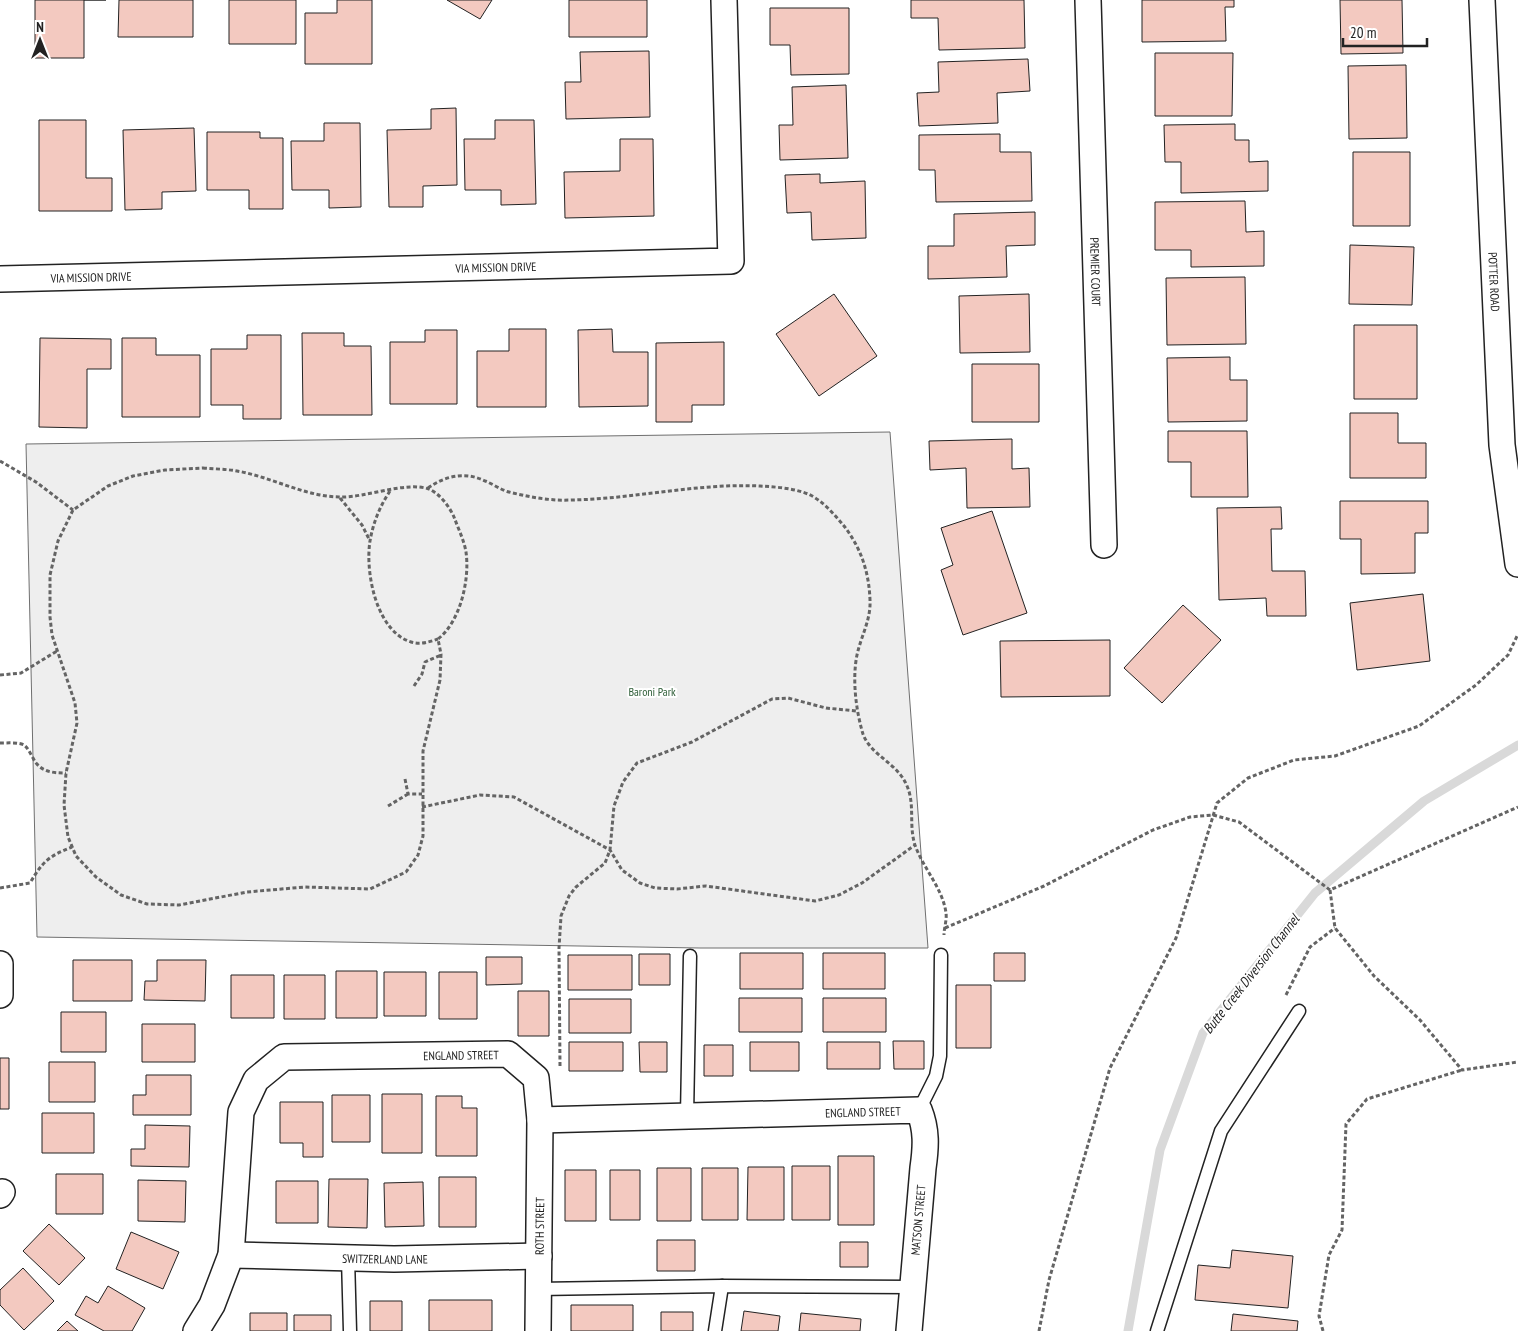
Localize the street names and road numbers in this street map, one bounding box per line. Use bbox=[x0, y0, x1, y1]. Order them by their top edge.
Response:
street label: PREMIER COURT bbox=[1087, 237, 1105, 307]
street label: POTTER ROAD bbox=[1486, 252, 1503, 312]
street label: VIA MISSION DRIVE bbox=[454, 258, 536, 275]
street label: VIA MISSION DRIVE bbox=[49, 268, 132, 285]
street label: ENGLAND STREET bbox=[423, 1047, 500, 1063]
street label: ENGLAND STREET bbox=[825, 1103, 901, 1120]
street label: MATSON STREET bbox=[907, 1184, 929, 1256]
street label: ROTH STREET bbox=[531, 1196, 547, 1255]
street label: SWITZERLAND LANE bbox=[342, 1250, 428, 1267]

